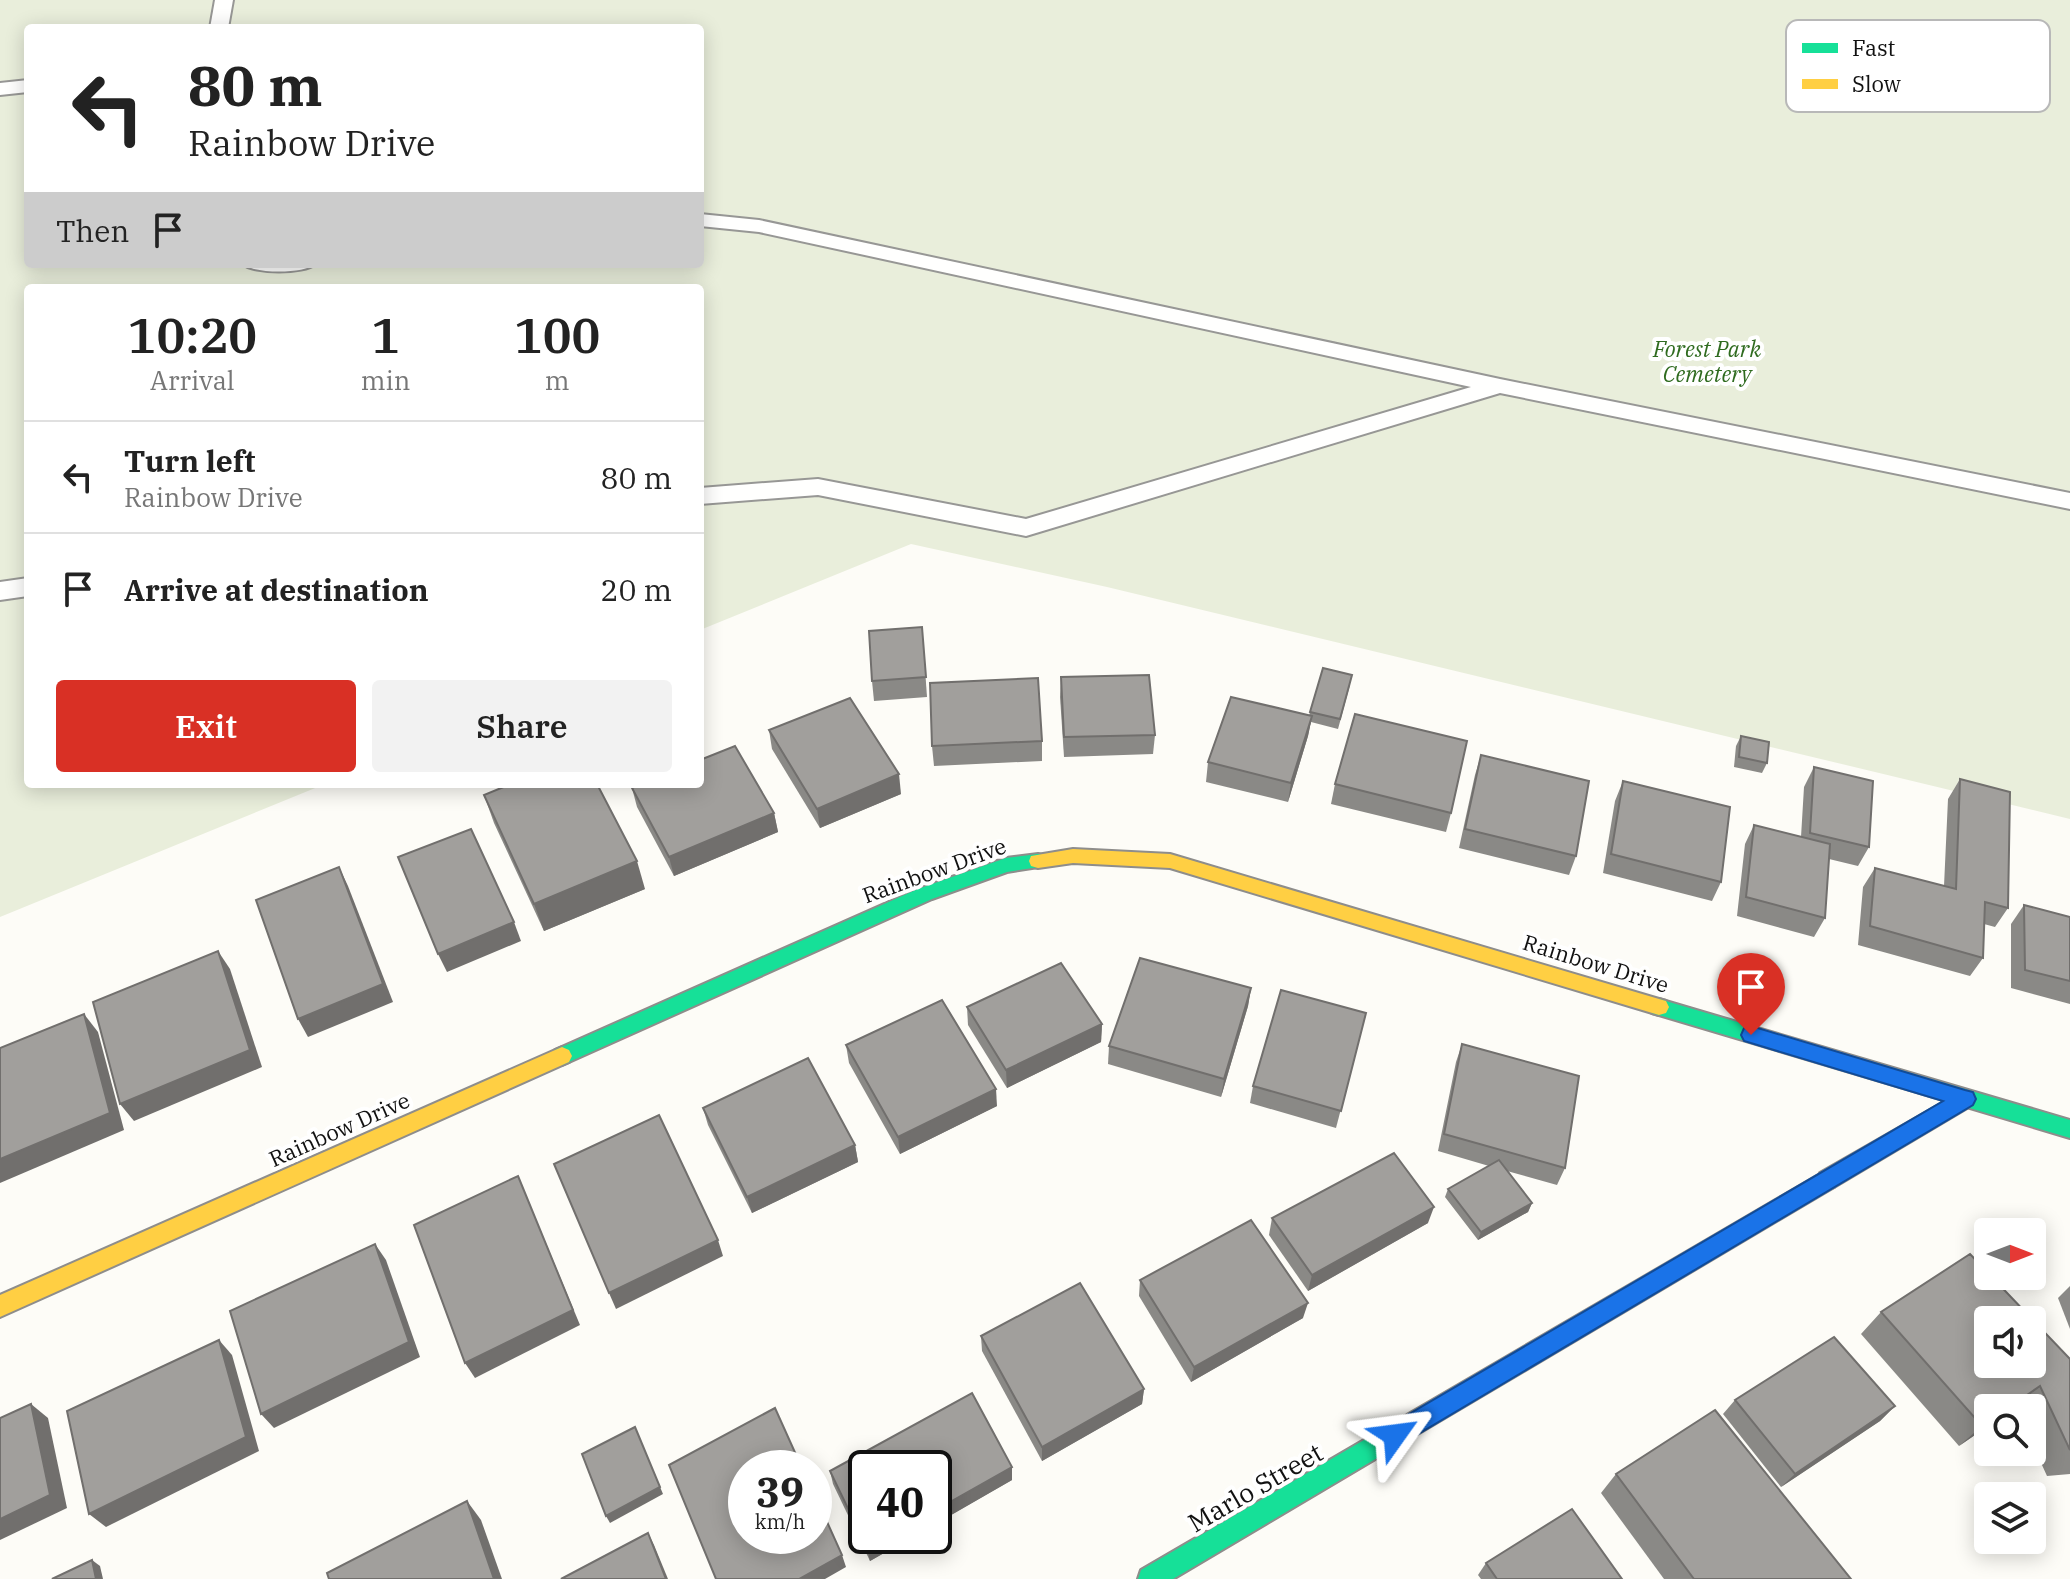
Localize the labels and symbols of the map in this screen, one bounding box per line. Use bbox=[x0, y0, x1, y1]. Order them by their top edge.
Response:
legend bbox=[1786, 20, 2050, 112]
text: Fast bbox=[1852, 33, 1895, 62]
text: Slow bbox=[1852, 69, 1901, 98]
park label: Forest Park Cemetery bbox=[1652, 334, 1761, 388]
street label: Rainbow Drive bbox=[858, 831, 1010, 909]
street label: Rainbow Drive bbox=[1519, 927, 1673, 999]
pin bbox=[1717, 953, 1785, 1035]
street label: Rainbow Drive bbox=[264, 1085, 414, 1173]
north arrow bbox=[1974, 1218, 2046, 1290]
position arrow bbox=[1353, 1393, 1437, 1477]
street label: Marlo Street bbox=[1182, 1435, 1328, 1539]
speed limit sign: 40 bbox=[848, 1450, 952, 1554]

